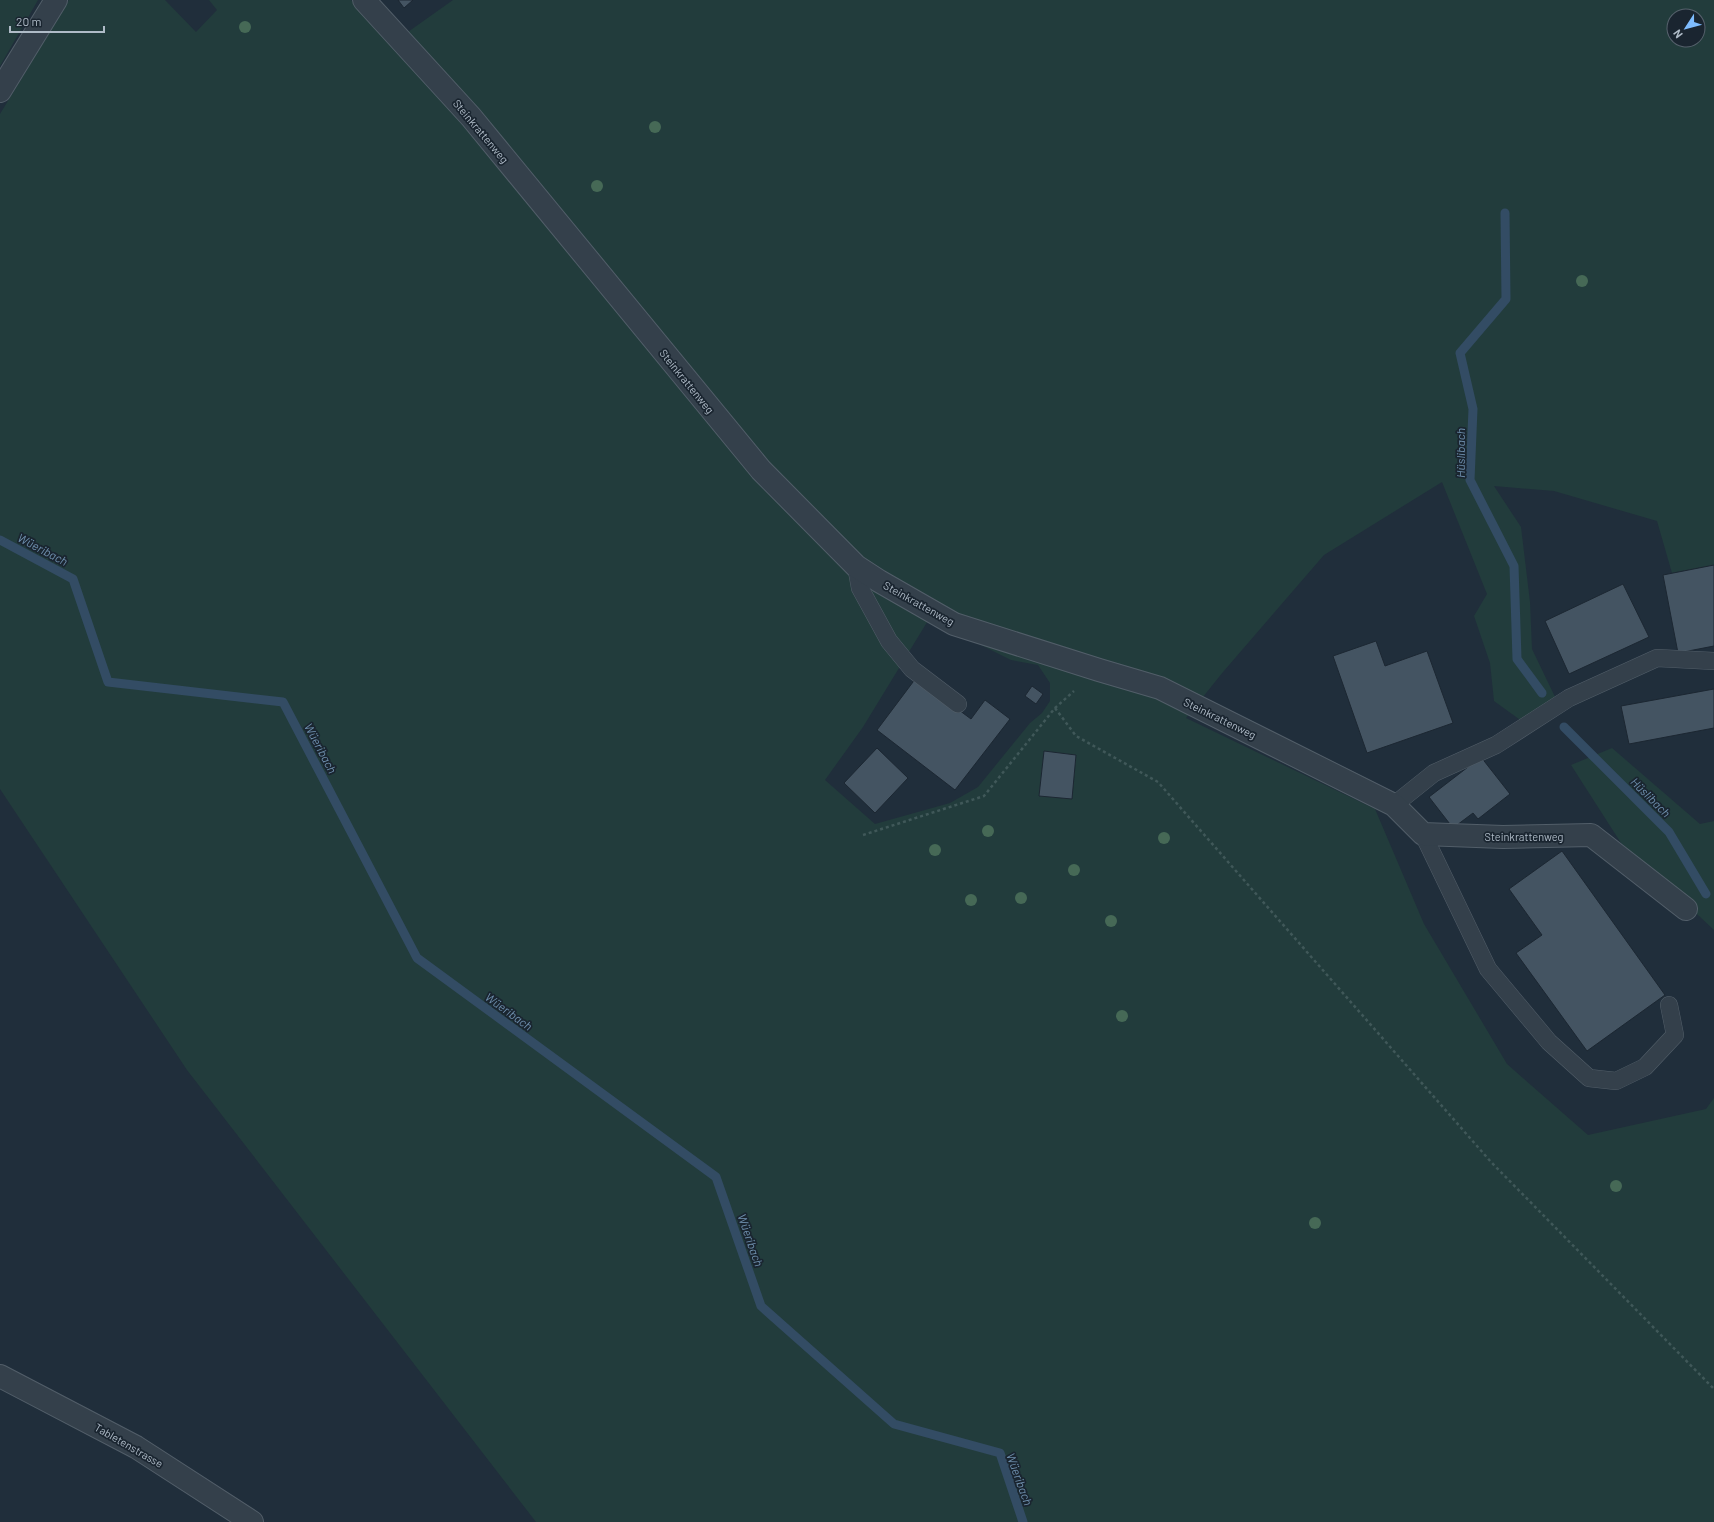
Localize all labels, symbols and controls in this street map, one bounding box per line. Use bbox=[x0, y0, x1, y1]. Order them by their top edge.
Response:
scale bar bbox=[10, 8, 104, 34]
north arrow bbox=[1666, 8, 1706, 48]
text: 20 m bbox=[16, 14, 42, 28]
text: N bbox=[1670, 27, 1685, 41]
street label: Steinkrattenweg bbox=[451, 97, 511, 166]
street label: Steinkrattenweg bbox=[657, 346, 717, 416]
water label: Hüslibach bbox=[1453, 428, 1467, 478]
water label: Wüeribach bbox=[16, 530, 70, 568]
street label: Steinkrattenweg bbox=[881, 578, 957, 628]
street label: Steinkrattenweg bbox=[1182, 695, 1258, 741]
water label: Wüeribach bbox=[302, 721, 340, 775]
water label: Hüslibach bbox=[1628, 774, 1674, 820]
street label: Steinkrattenweg bbox=[1485, 830, 1564, 843]
water label: Wüeribach bbox=[483, 989, 535, 1033]
water label: Wüeribach bbox=[735, 1212, 767, 1268]
street label: Tabletenstrasse bbox=[92, 1420, 166, 1470]
water label: Wüeribach bbox=[1004, 1451, 1036, 1507]

